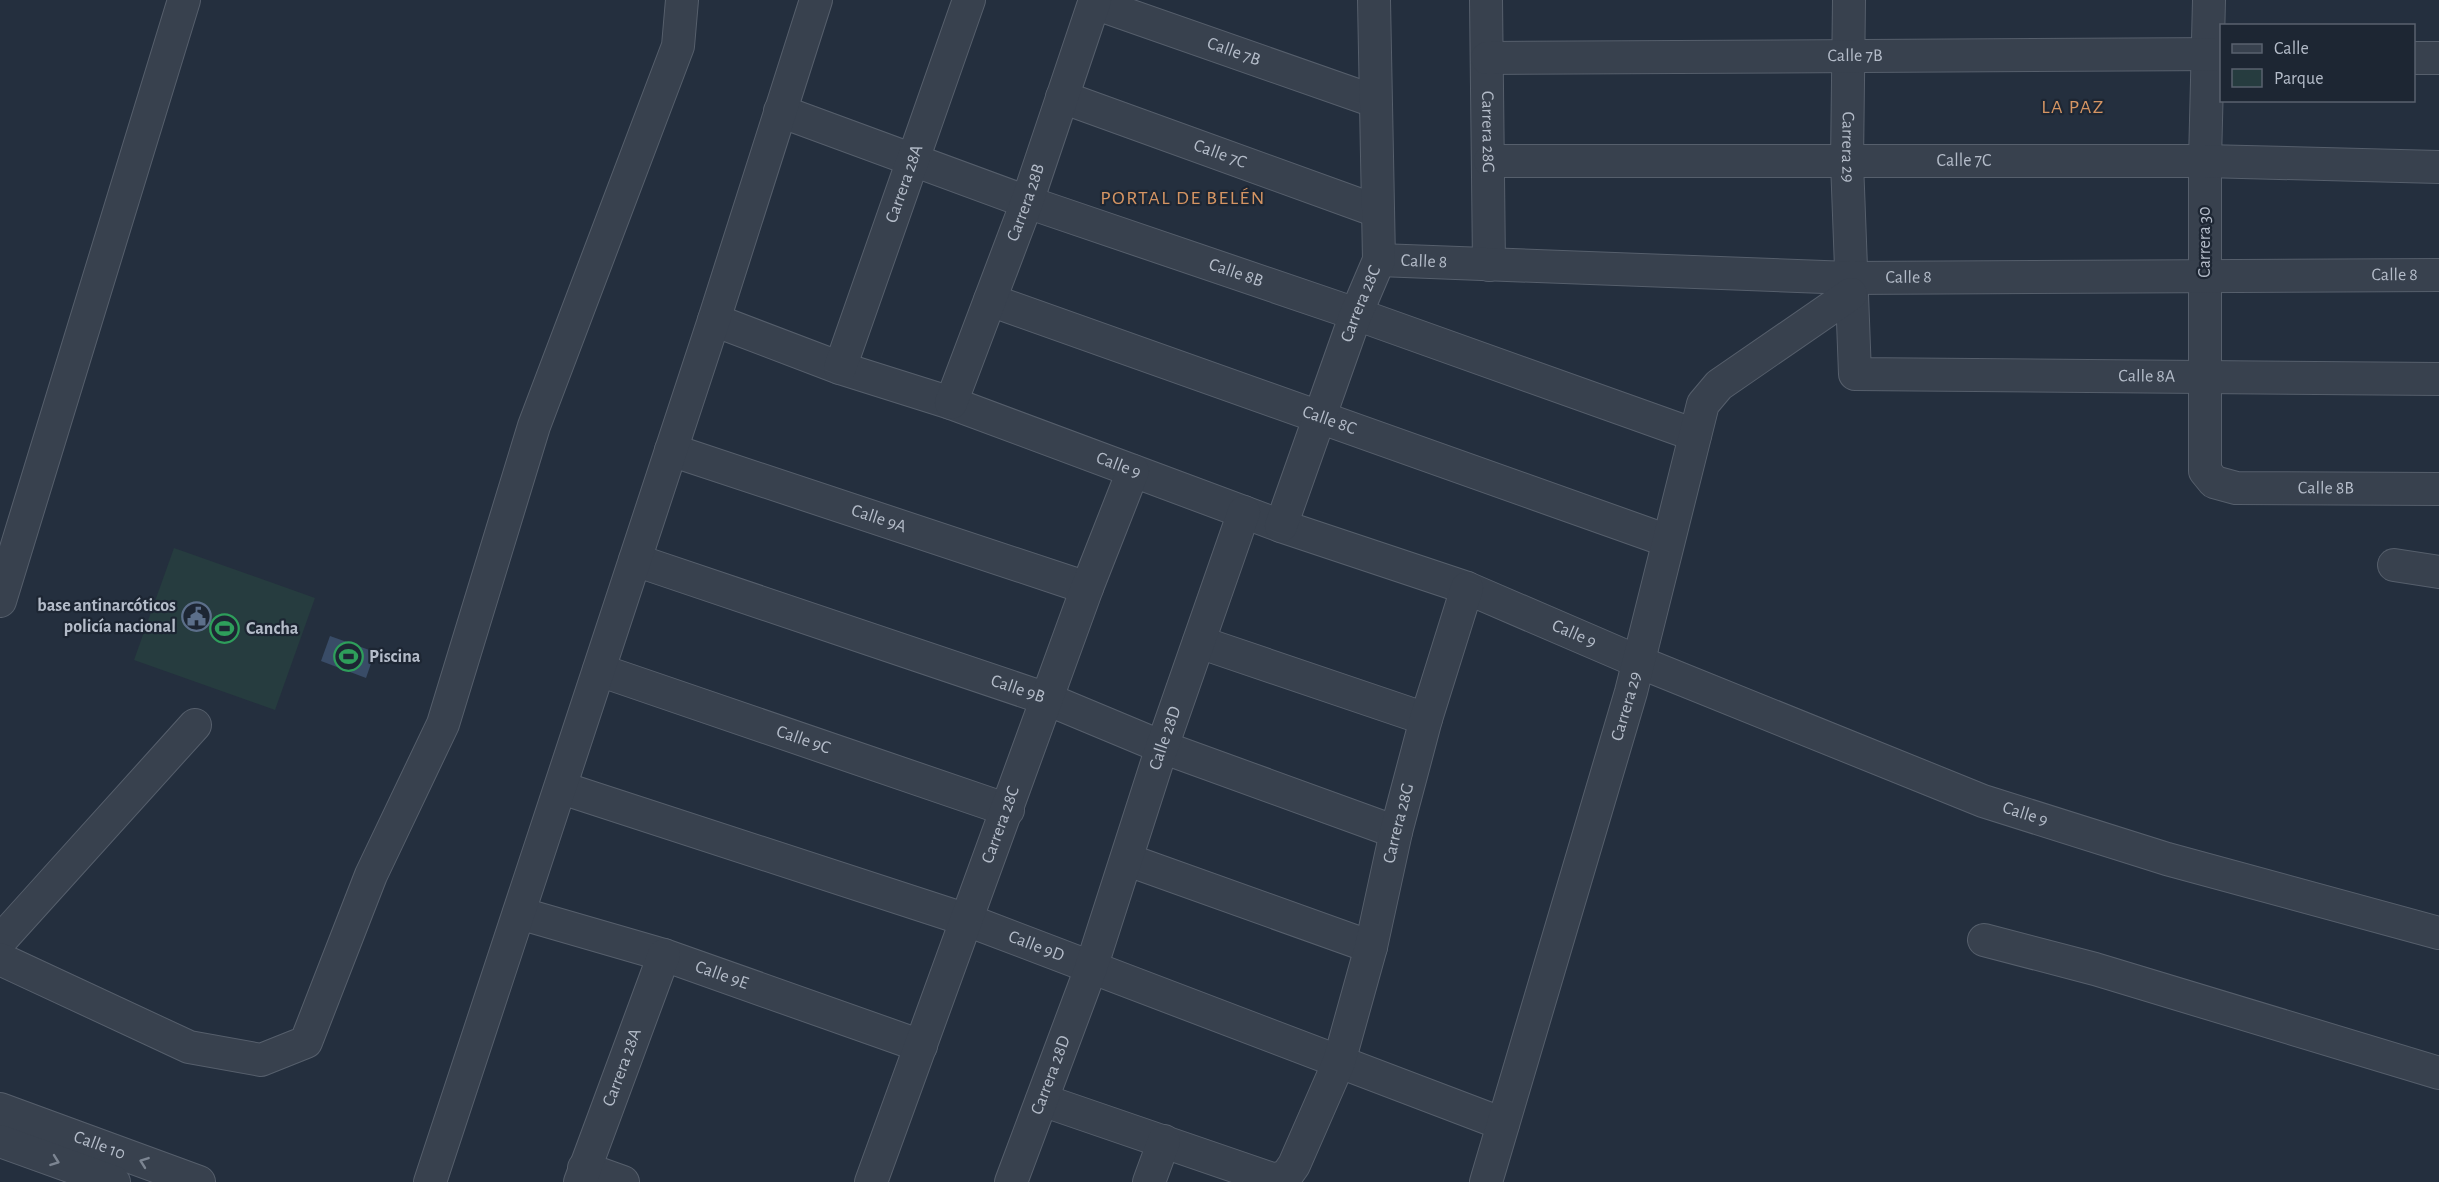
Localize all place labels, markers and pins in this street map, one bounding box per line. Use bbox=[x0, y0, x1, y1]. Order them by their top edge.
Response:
place label: base antinarcóticos policía nacional bbox=[37, 597, 176, 636]
public building icon: base antinarcóticos policía nacional bbox=[181, 600, 213, 632]
sports icon: Cancha bbox=[209, 613, 241, 645]
place label: Cancha bbox=[246, 620, 299, 638]
sports icon: Piscina bbox=[332, 641, 364, 673]
place label: Piscina bbox=[369, 648, 421, 666]

